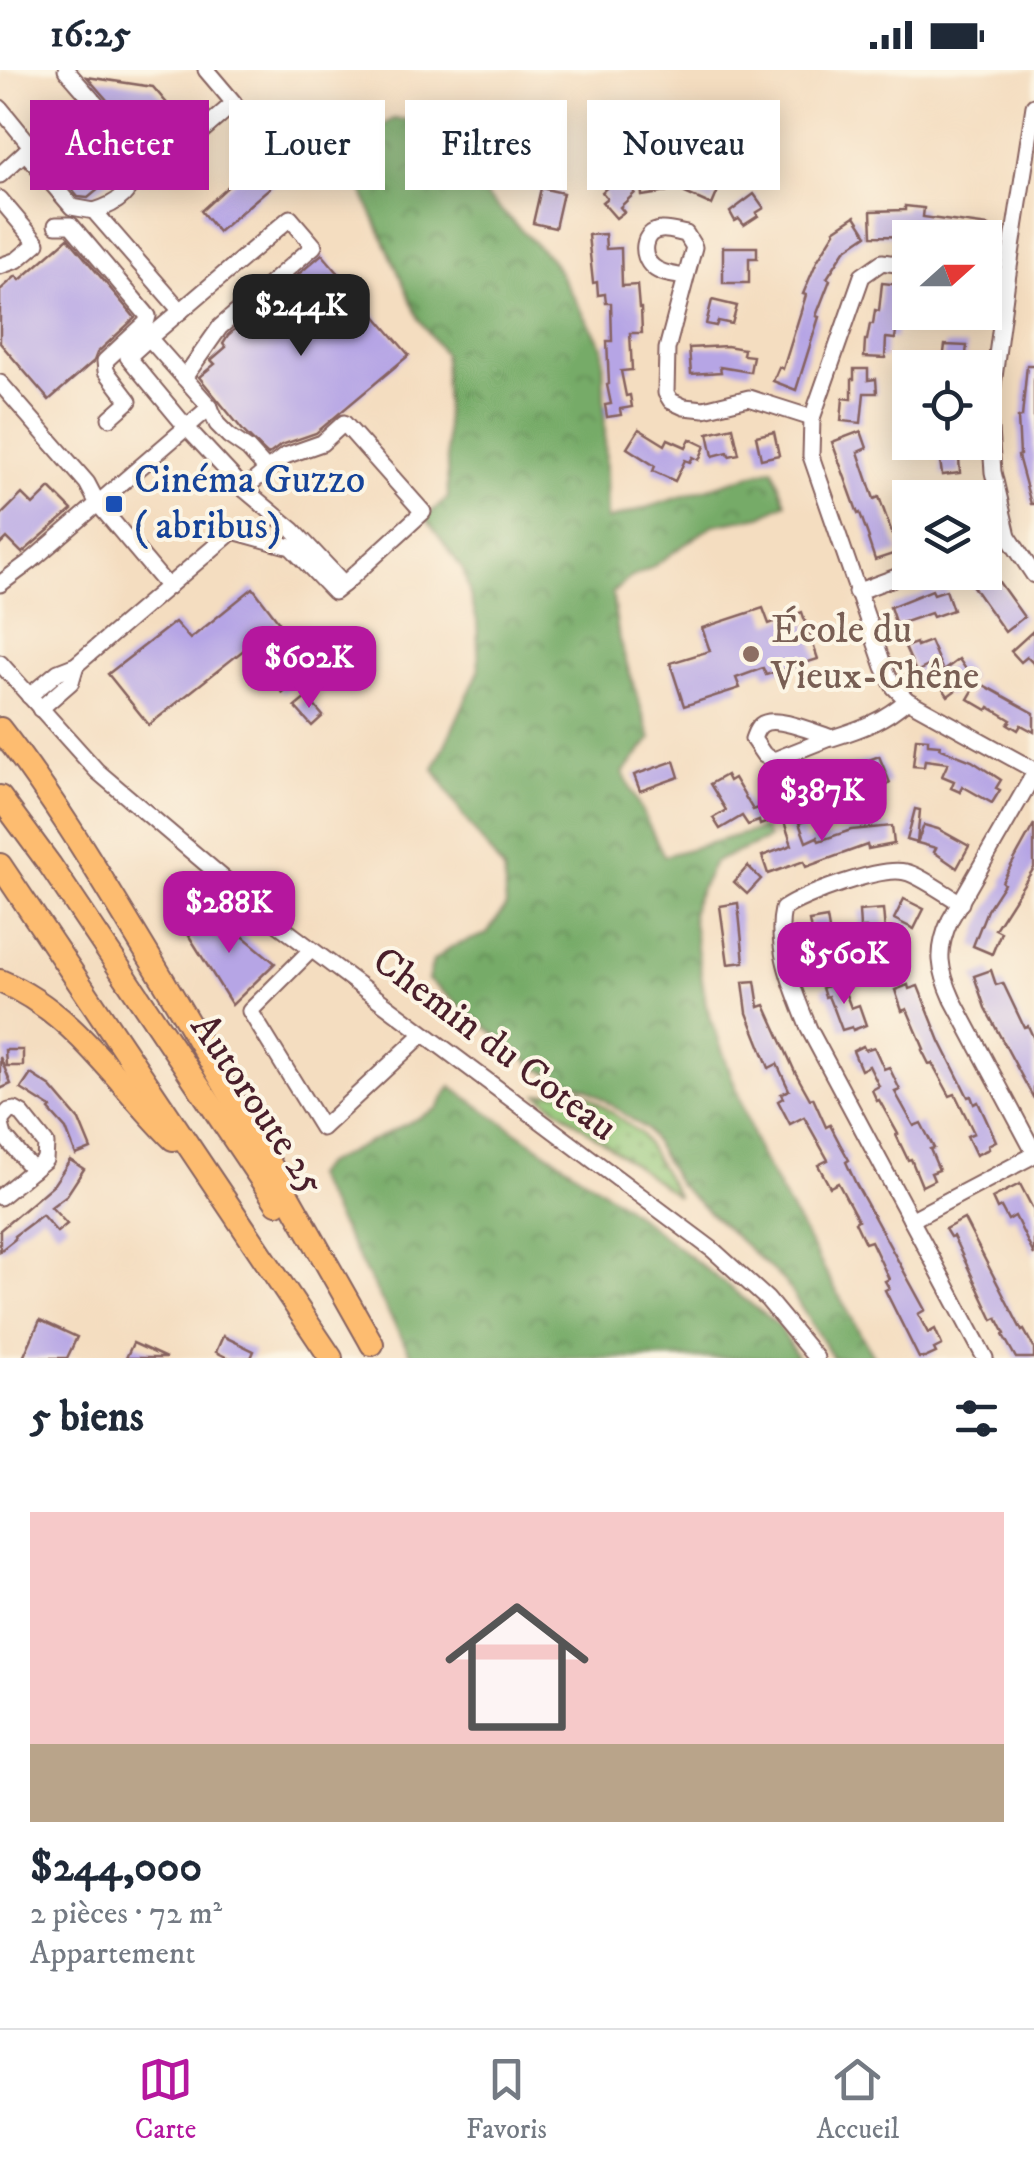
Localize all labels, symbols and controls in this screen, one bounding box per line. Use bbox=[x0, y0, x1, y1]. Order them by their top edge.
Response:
text: 16:25 bbox=[50, 11, 131, 59]
chip: Acheter bbox=[30, 100, 209, 190]
chip: Louer bbox=[229, 100, 385, 190]
chip: Filtres bbox=[405, 100, 567, 190]
chip: Nouveau bbox=[587, 100, 780, 190]
north arrow bbox=[892, 220, 1002, 330]
map controls bbox=[892, 220, 1002, 590]
pin: $244K bbox=[231, 274, 371, 359]
text: $244K bbox=[255, 286, 347, 326]
button: locate bbox=[892, 350, 1002, 460]
place label: Cinéma Guzzo ( abribus) bbox=[134, 456, 365, 552]
button: layers bbox=[892, 480, 1002, 590]
marker: Cinéma Guzzo ( abribus) bbox=[103, 493, 125, 515]
place label: École du Vieux-Chêne bbox=[770, 605, 979, 702]
pin: $602K bbox=[239, 626, 379, 711]
text: $602K bbox=[264, 638, 354, 678]
marker: École du Vieux-Chêne bbox=[740, 643, 762, 665]
pin: $387K bbox=[752, 759, 892, 844]
text: $387K bbox=[780, 771, 864, 811]
pin: $288K bbox=[159, 871, 299, 956]
text: $288K bbox=[185, 883, 273, 923]
pin: $560K bbox=[774, 922, 914, 1007]
text: $560K bbox=[799, 934, 889, 974]
street label: Chemin du Coteau bbox=[362, 937, 626, 1153]
street label: Autoroute 25 bbox=[178, 1005, 336, 1205]
icon: filters bbox=[949, 1391, 1004, 1446]
text: 5 biens bbox=[30, 1392, 144, 1444]
icon: home bbox=[427, 1577, 607, 1757]
text: $244,000 bbox=[30, 1842, 202, 1894]
text: 2 pièces · 72 m² bbox=[30, 1894, 222, 1934]
text: Appartement bbox=[30, 1934, 195, 1974]
tab: Carte bbox=[135, 2052, 196, 2147]
tab: Favoris bbox=[466, 2052, 547, 2147]
tab: Accueil bbox=[816, 2052, 899, 2147]

